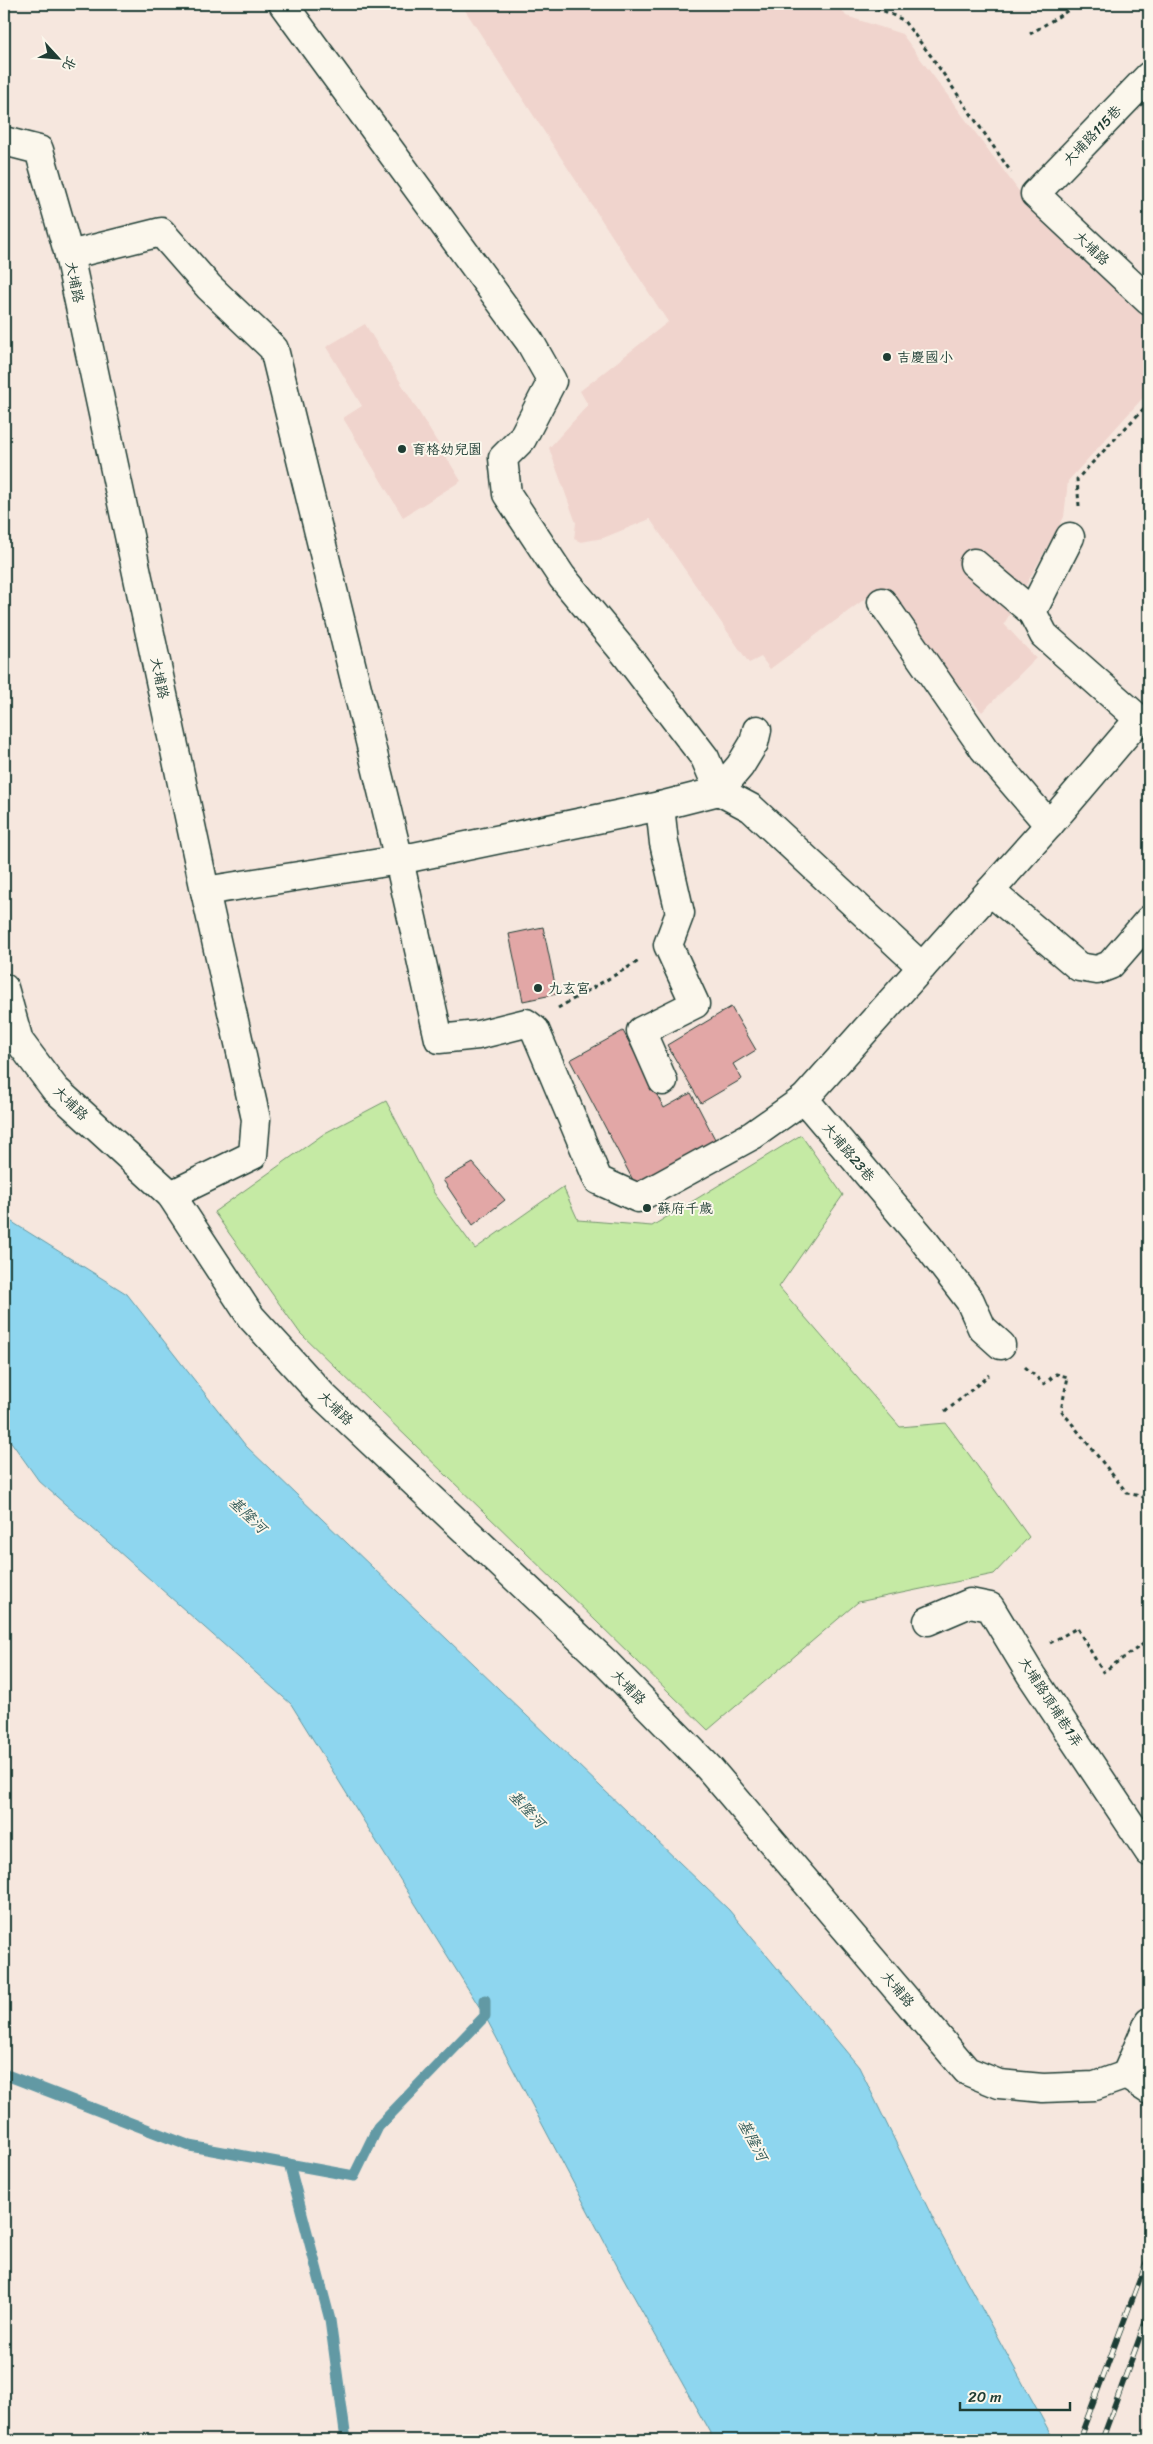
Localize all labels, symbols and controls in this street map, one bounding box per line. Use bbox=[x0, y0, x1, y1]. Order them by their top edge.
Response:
north arrow bbox=[32, 32, 82, 82]
text: 北 bbox=[55, 52, 84, 75]
street label: 大埔路115巷 bbox=[1057, 98, 1129, 172]
street label: 大埔路 bbox=[1068, 225, 1116, 272]
street label: 大埔路 bbox=[58, 259, 91, 305]
place label: 吉慶國小 bbox=[897, 345, 953, 370]
marker: 吉慶國小 bbox=[881, 351, 893, 363]
place label: 育格幼兒園 bbox=[412, 437, 482, 462]
marker: 育格幼兒園 bbox=[396, 443, 408, 455]
street label: 大埔路 bbox=[143, 655, 176, 701]
place label: 九玄宮 bbox=[548, 976, 590, 1001]
marker: 九玄宮 bbox=[532, 982, 544, 994]
street label: 大埔路 bbox=[47, 1080, 94, 1127]
street label: 大埔路23巷 bbox=[816, 1117, 882, 1189]
place label: 蘇府千歲 bbox=[657, 1196, 713, 1221]
marker: 蘇府千歲 bbox=[641, 1202, 653, 1214]
street label: 大埔路 bbox=[312, 1385, 359, 1432]
water label: 基隆河 bbox=[223, 1490, 275, 1542]
street label: 大埔路頂埔巷1弄 bbox=[1012, 1652, 1089, 1753]
street label: 大埔路 bbox=[605, 1664, 652, 1711]
water label: 基隆河 bbox=[502, 1784, 554, 1837]
street label: 大埔路 bbox=[875, 1965, 921, 2013]
water label: 基隆河 bbox=[731, 2114, 776, 2169]
scale bar bbox=[960, 2379, 1070, 2411]
text: 20 m bbox=[968, 2384, 1002, 2410]

